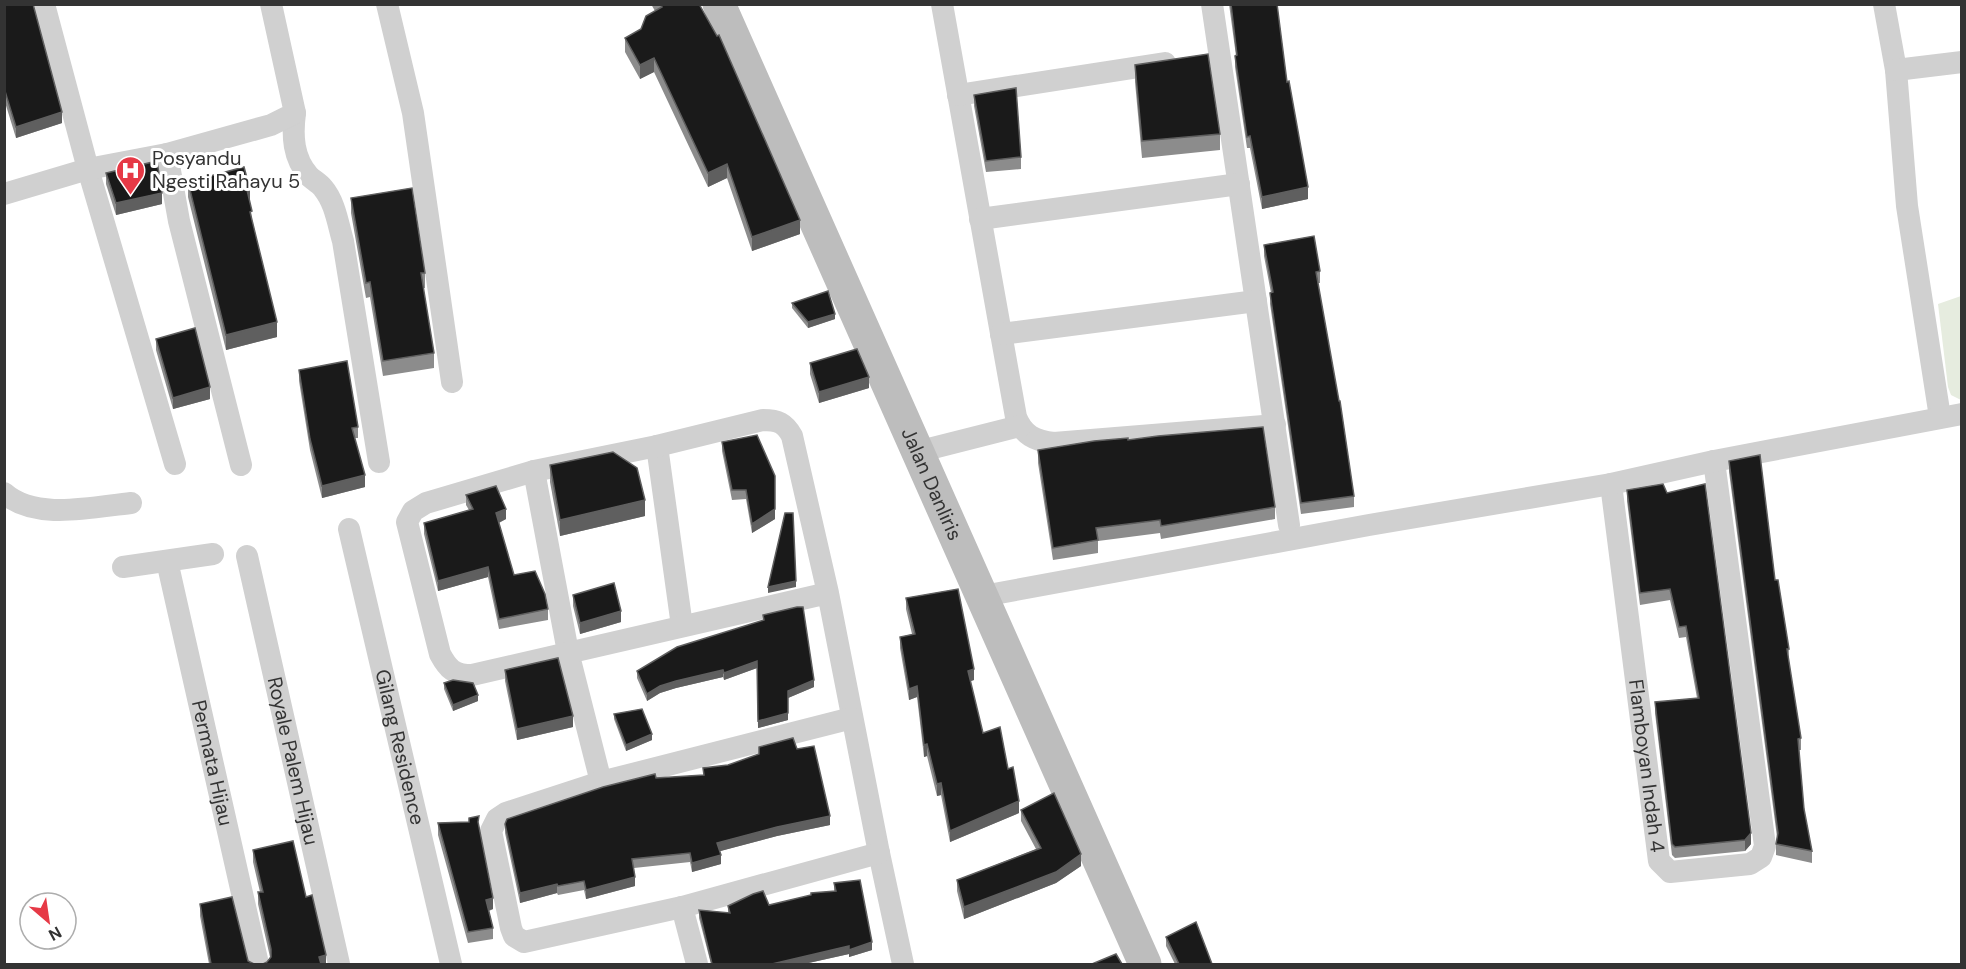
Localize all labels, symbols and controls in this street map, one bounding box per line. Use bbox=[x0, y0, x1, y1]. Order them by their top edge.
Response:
place label: Posyandu Ngesti Rahayu 5 bbox=[152, 145, 300, 194]
hospital icon: Posyandu Ngesti Rahayu 5 bbox=[115, 154, 147, 196]
street label: Jalan Danliris bbox=[896, 423, 968, 544]
street label: Gilang Residence bbox=[369, 667, 431, 827]
street label: Royale Palem Hijau bbox=[262, 674, 325, 847]
street label: Flamboyan Indah 4 bbox=[1623, 678, 1671, 854]
street label: Permata Hijau bbox=[186, 698, 239, 828]
north arrow bbox=[18, 891, 78, 951]
text: N bbox=[45, 922, 65, 946]

